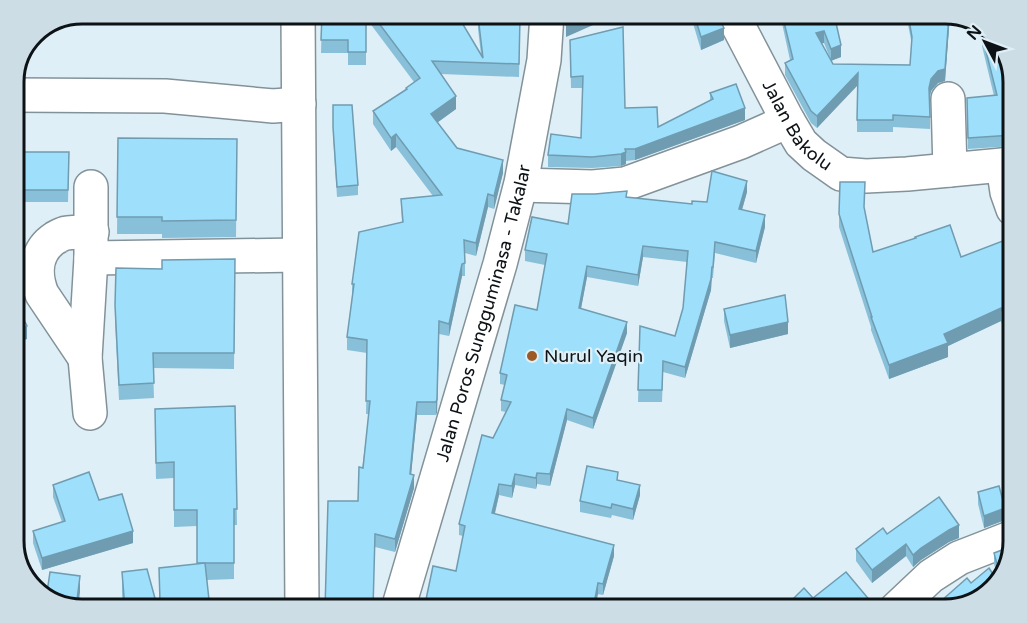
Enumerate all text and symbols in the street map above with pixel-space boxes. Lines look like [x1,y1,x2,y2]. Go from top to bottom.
north arrow [955,12,1015,72]
text: N [963,21,986,44]
street label: Jalan Bakolu [758,76,836,175]
street label: Jalan Poros Sungguminasa - Takalar [431,163,535,464]
place label: Nurul Yaqin [544,345,643,367]
marker: Nurul Yaqin [525,349,539,363]

